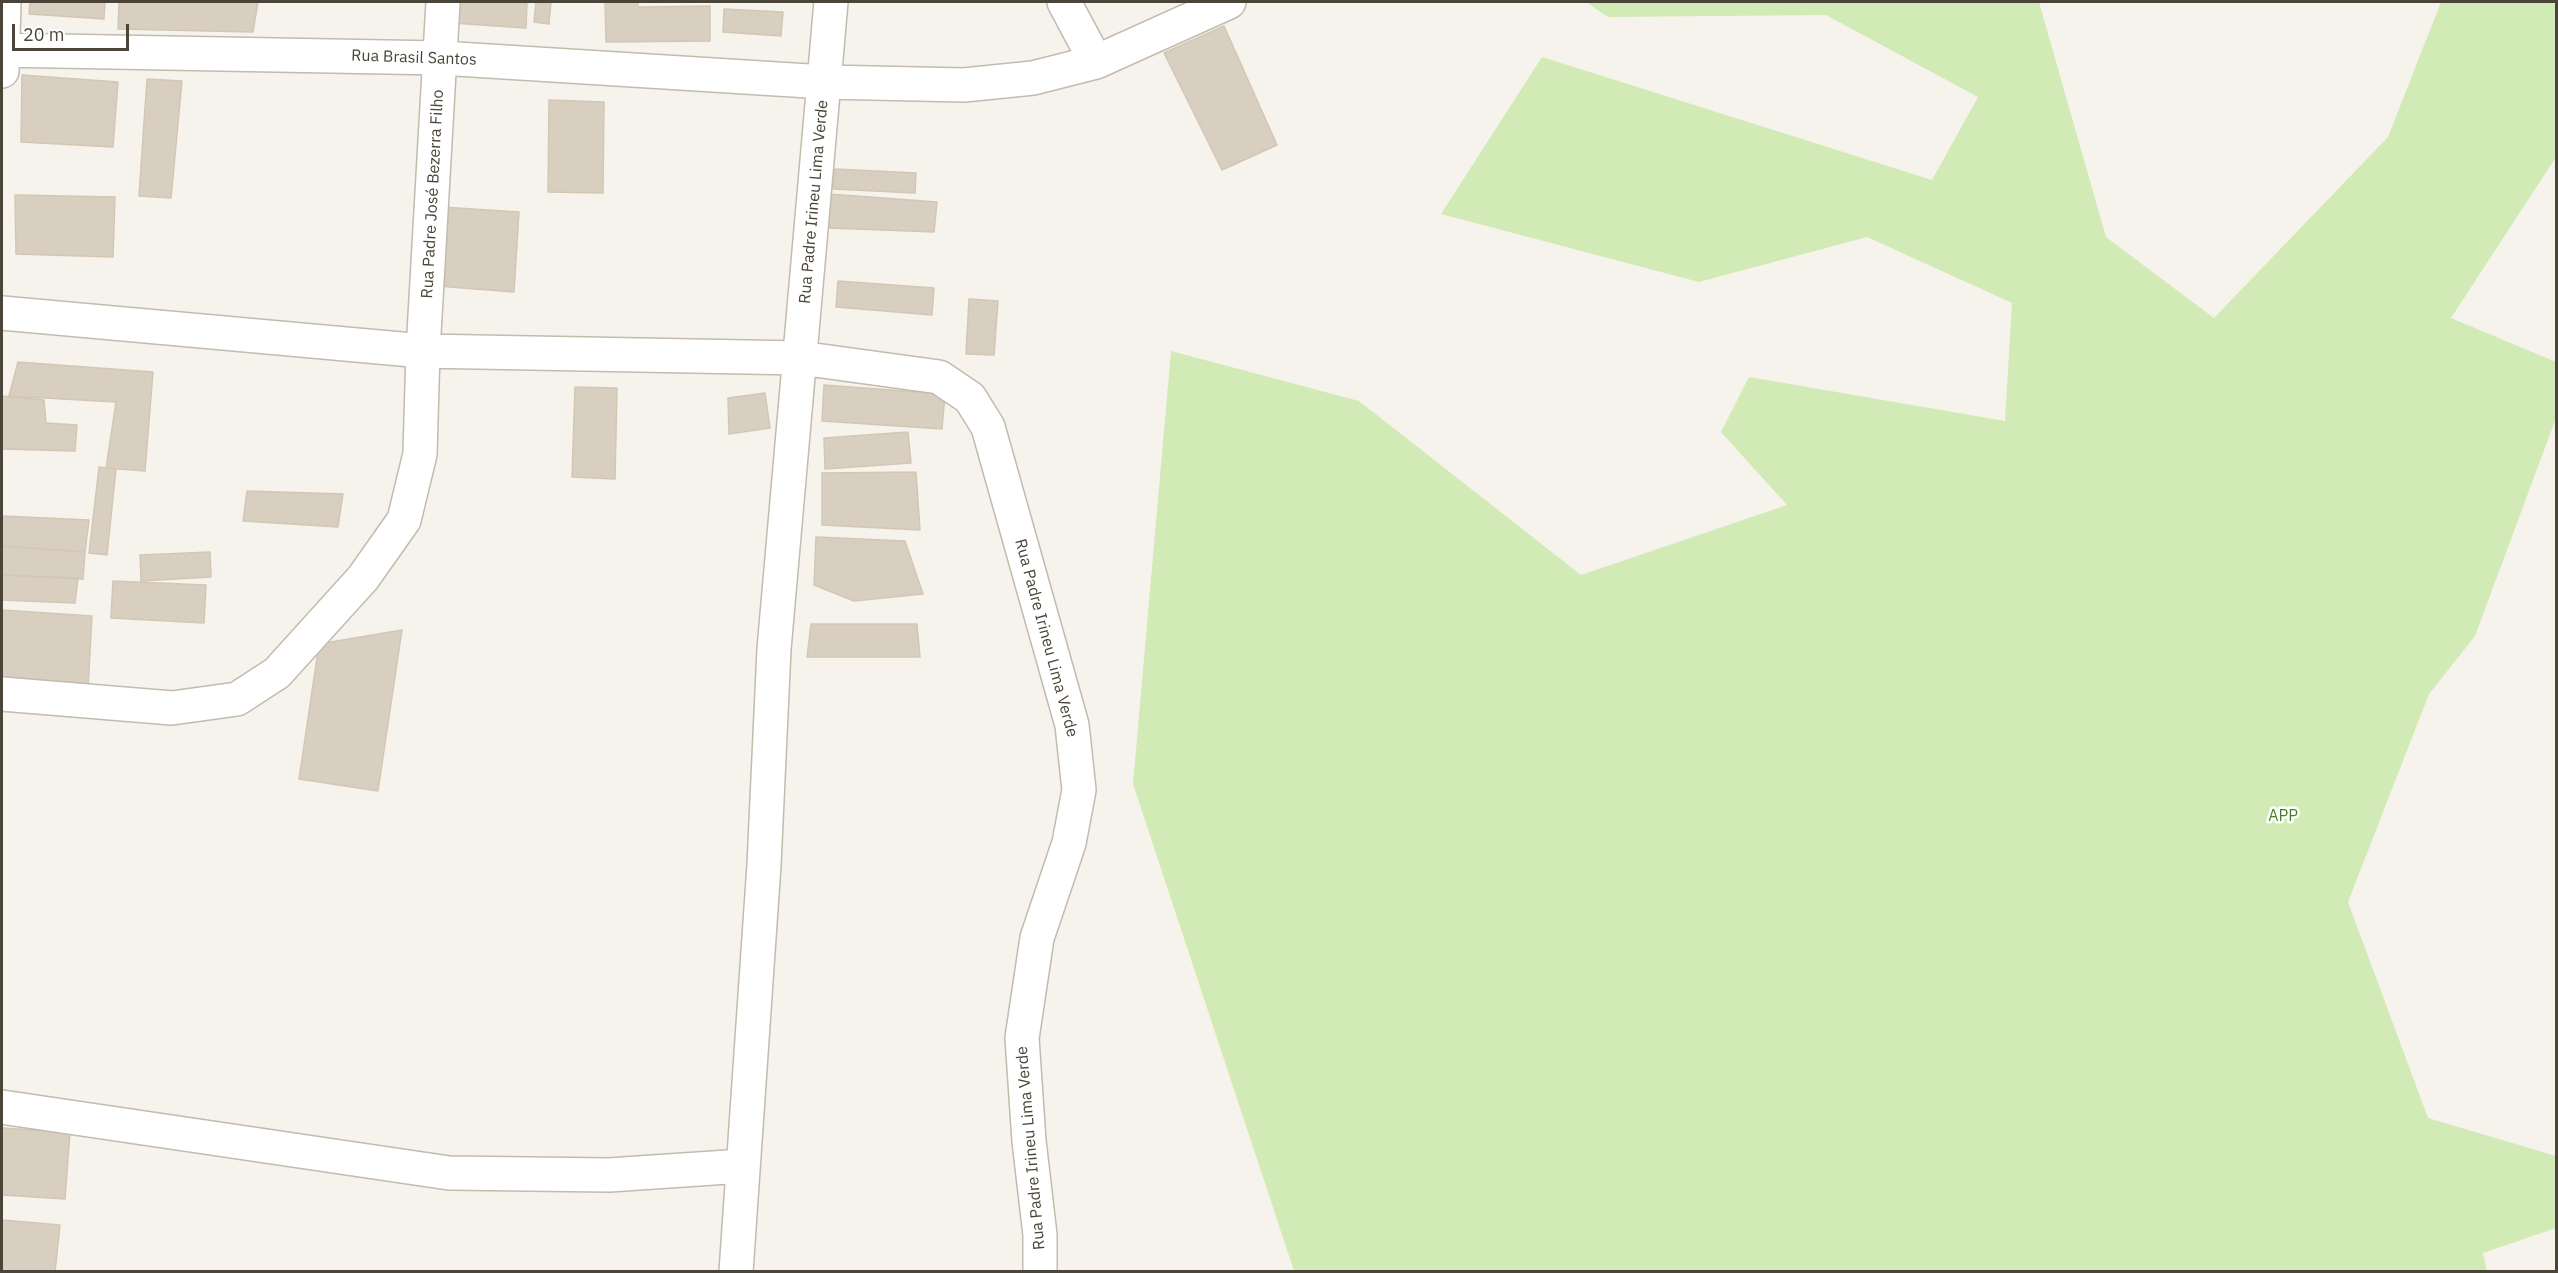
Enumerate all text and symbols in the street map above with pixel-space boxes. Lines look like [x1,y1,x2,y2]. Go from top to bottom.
scale bar [15,12,132,50]
text: 20 m [23,23,65,46]
street label: Rua Brasil Santos [351,46,477,70]
street label: Rua Padre José Bezerra Filho [418,89,448,299]
street label: Rua Padre Irineu Lima Verde [796,99,832,305]
street label: Rua Padre Irineu Lima Verde [1010,537,1082,739]
park label: APP [2268,806,2298,826]
street label: Rua Padre Irineu Lima Verde [1013,1045,1049,1251]

